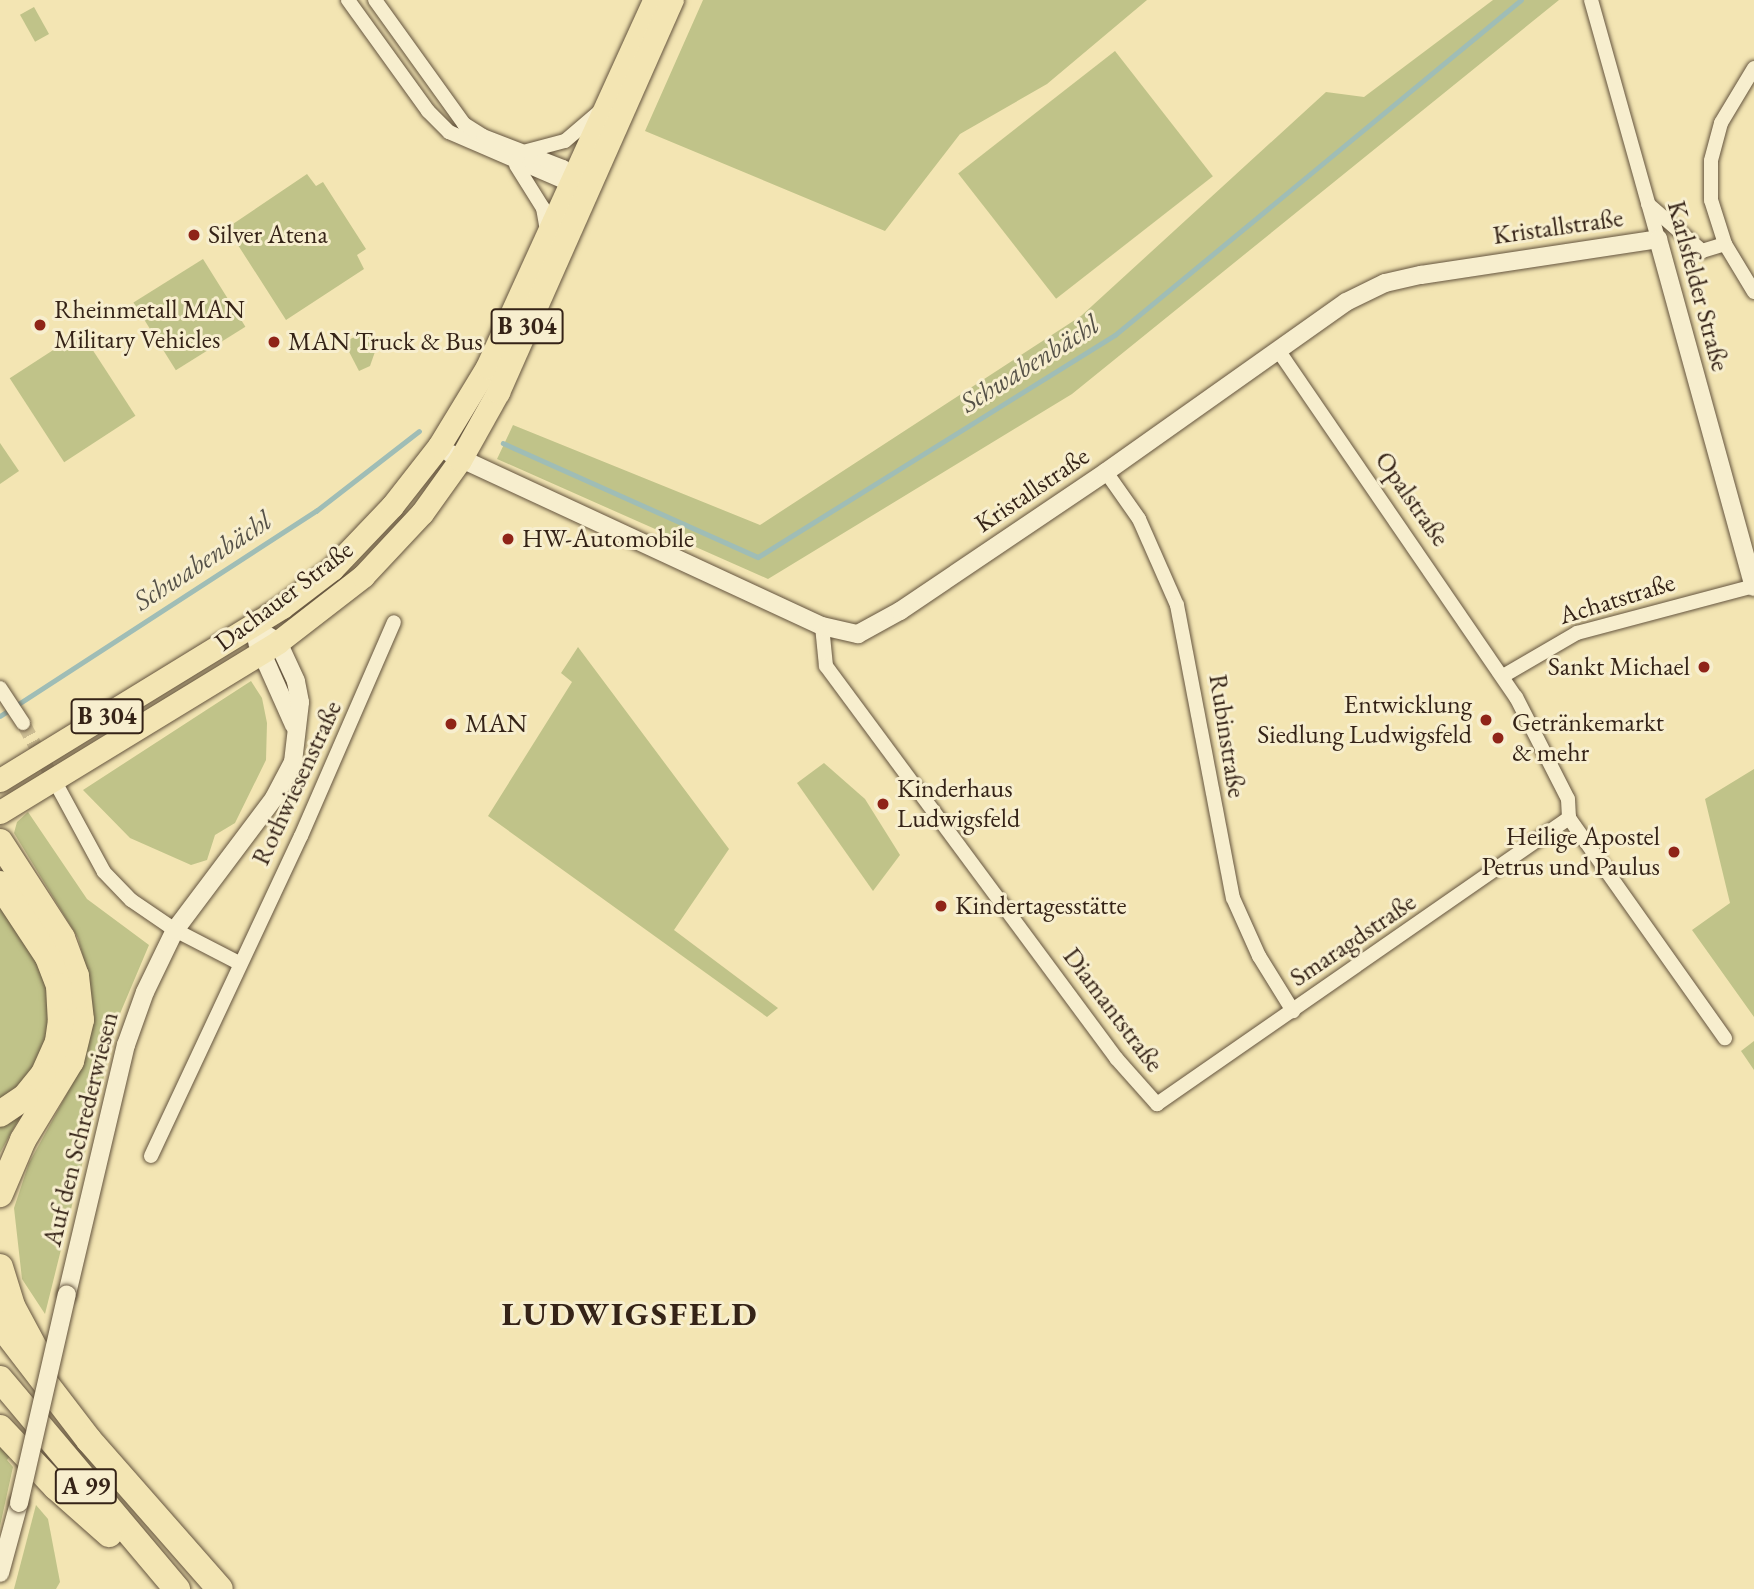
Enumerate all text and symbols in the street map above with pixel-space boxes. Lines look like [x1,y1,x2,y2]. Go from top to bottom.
street label: Karlsfelder Straße [1660,197,1736,375]
street label: Kristallstraße [1491,202,1625,252]
place label: Silver Atena [208,219,328,251]
marker: Silver Atena [186,227,202,243]
place label: Rheinmetall MAN Military Vehicles [54,294,245,356]
road number: B 304 [490,306,564,346]
water label: Schwabenbächl [953,307,1105,419]
marker: Rheinmetall MAN Military Vehicles [32,317,48,333]
place label: MAN Truck & Bus [288,326,483,358]
marker: MAN Truck & Bus [266,334,282,350]
street label: Kristallstraße [969,440,1095,540]
street label: Opalstraße [1368,446,1456,552]
water label: Schwabenbächl [127,503,277,617]
place label: HW-Automobile [522,523,694,555]
marker: HW-Automobile [500,531,516,547]
street label: Dachauer Straße [209,534,359,658]
street label: Achatstraße [1555,567,1679,631]
place label: Sankt Michael [1548,651,1690,683]
marker: Sankt Michael [1696,659,1712,675]
street label: Rubinstraße [1202,672,1252,800]
place label: Entwicklung Siedlung Ludwigsfeld [1257,689,1472,750]
road number: B 304 [70,696,144,736]
street label: Rothwiesenstraße [245,696,349,870]
place label: Getränkemarkt & mehr [1512,707,1664,768]
place label: MAN [465,708,527,740]
marker: Entwicklung Siedlung Ludwigsfeld [1478,712,1494,728]
marker: MAN [443,716,459,732]
marker: Getränkemarkt & mehr [1490,730,1506,746]
place label: Kinderhaus Ludwigsfeld [897,773,1020,834]
marker: Kinderhaus Ludwigsfeld [875,796,891,812]
place label: Heilige Apostel Petrus und Paulus [1481,821,1660,882]
marker: Heilige Apostel Petrus und Paulus [1666,844,1682,860]
street label: Smaragdstraße [1284,887,1422,993]
place label: Kindertagesstätte [955,890,1127,922]
marker: Kindertagesstätte [933,898,949,914]
street label: Diamantstraße [1056,942,1170,1078]
street label: Auf den Schrederwiesen [37,1009,125,1249]
district label: LUDWIGSFELD [503,1294,757,1334]
road number: A 99 [55,1466,118,1506]

